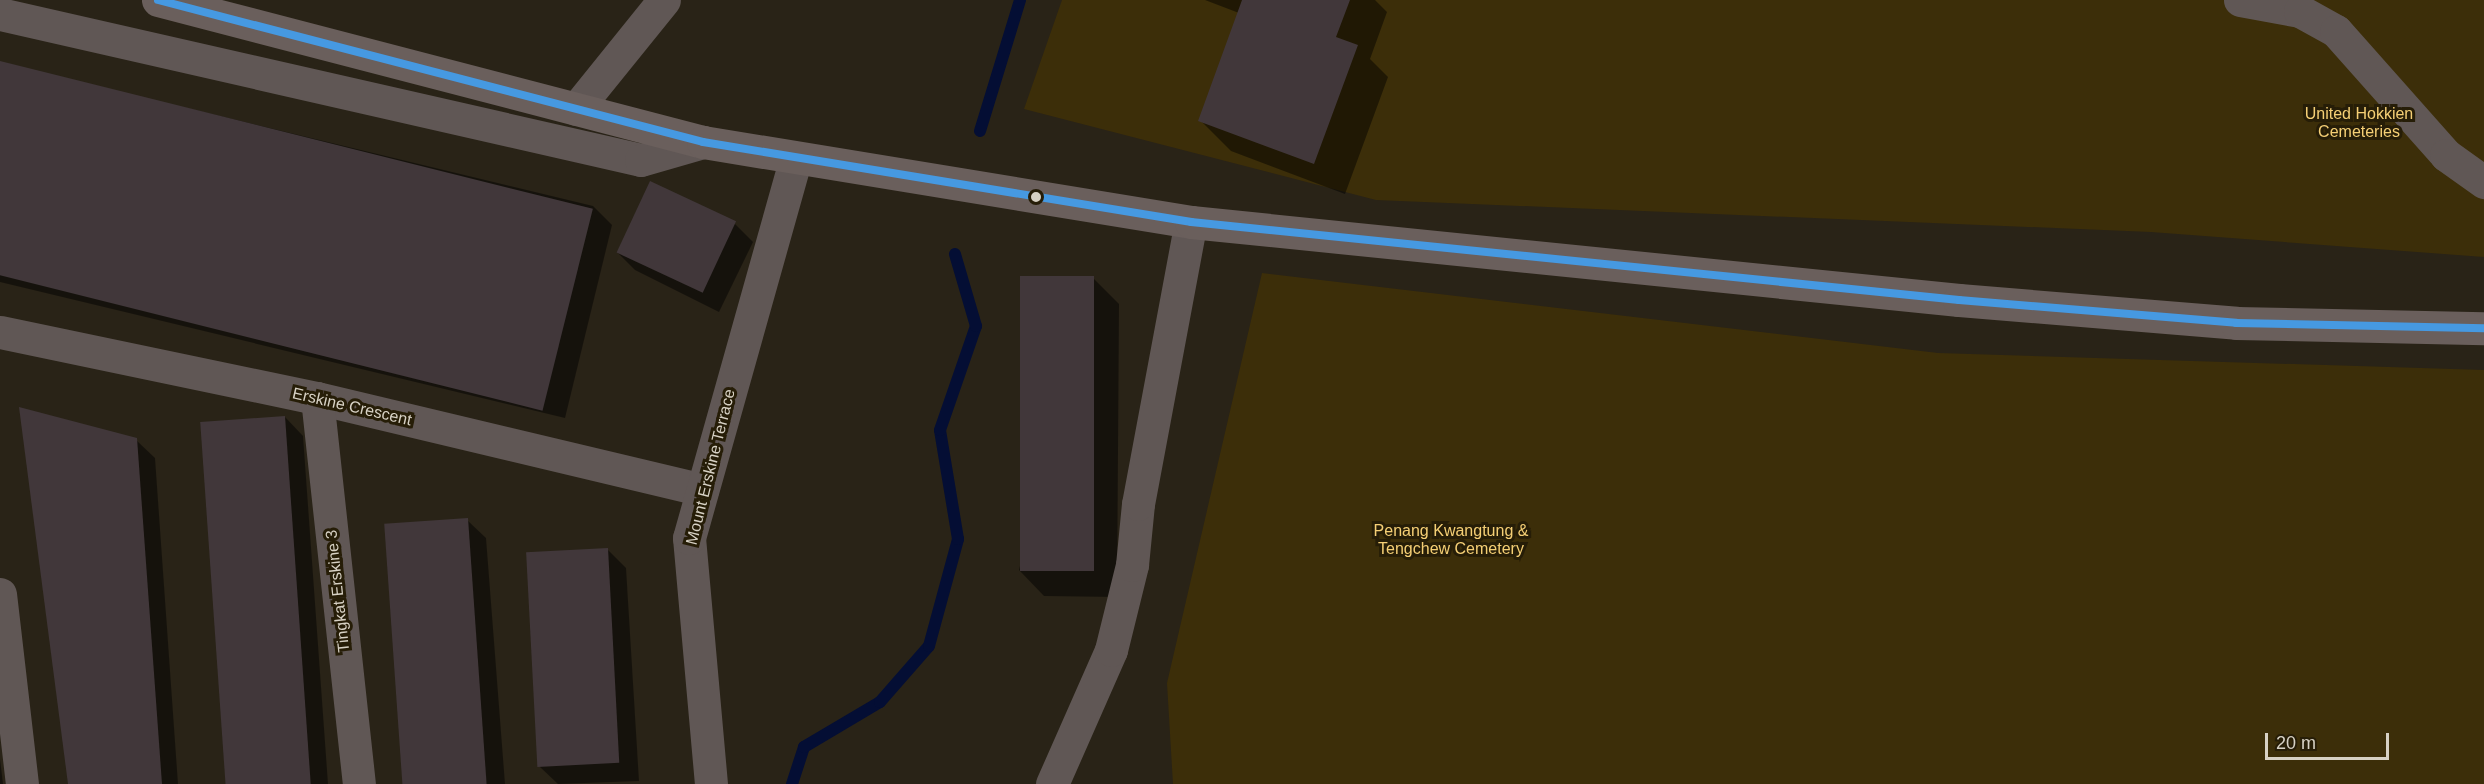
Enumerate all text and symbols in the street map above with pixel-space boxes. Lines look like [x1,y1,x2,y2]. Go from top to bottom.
park label: United Hokkien Cemeteries [2305,104,2413,142]
unlabelled marker [1030,191,1042,203]
street label: Erskine Crescent [290,384,414,430]
street label: Mount Erskine Terrace [682,387,740,547]
park label: Penang Kwangtung & Tengchew Cemetery [1374,521,1528,559]
street label: Tingkat Erskine 3 [322,529,354,653]
scale bar [2268,721,2392,759]
text: 20 m [2276,733,2316,753]

